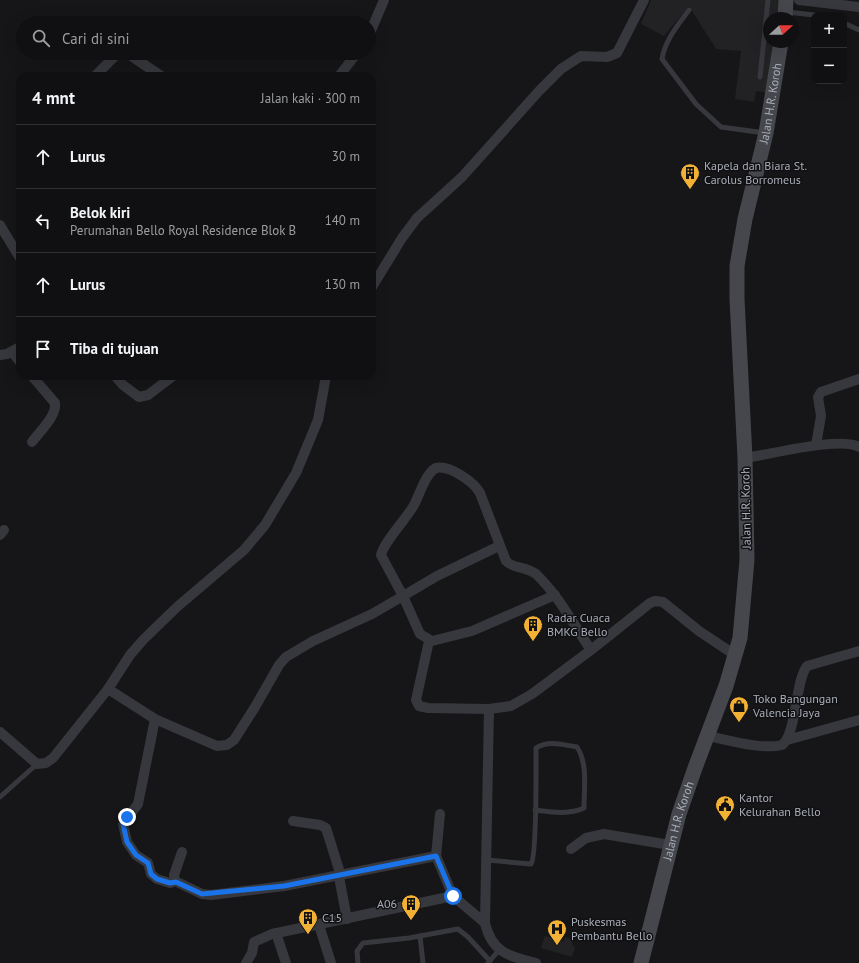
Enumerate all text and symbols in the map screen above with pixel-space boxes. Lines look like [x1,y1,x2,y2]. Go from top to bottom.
north arrow [763,12,799,48]
map controls [811,12,847,84]
button: + [811,12,847,48]
search box [16,16,376,60]
icon: search [30,27,52,49]
text: Cari di sini [62,29,130,48]
button: − [811,48,847,84]
street label: Jalan H.R. Koroh [755,62,784,146]
text: 4 mnt [32,87,75,109]
text: Jalan kaki · 300 m [261,90,360,107]
icon: ahead [32,146,54,168]
text: Lurus [70,147,105,166]
text: 30 m [332,148,360,165]
place label: Kapela dan Biara St. Carolus Borromeus [704,158,807,187]
building icon: Kapela dan Biara St. Carolus Borromeus [679,162,701,190]
text: Belok kiri [70,203,130,222]
icon: left [32,210,54,232]
text: 140 m [325,212,360,229]
text: Perumahan Bello Royal Residence Blok B [70,222,296,239]
icon: ahead [32,274,54,296]
text: Lurus [70,275,105,294]
text: 130 m [325,276,360,293]
icon: arrive [32,338,54,360]
text: Tiba di tujuan [70,339,159,358]
street label: Jalan H.R. Koroh [737,467,754,550]
place label: Radar Cuaca BMKG Bello [547,610,610,639]
building icon: Radar Cuaca BMKG Bello [522,614,544,642]
place label: Toko Bangungan Valencia Jaya [752,691,838,720]
shop icon: Toko Bangungan Valencia Jaya [728,695,750,723]
street label: Jalan H.R. Koroh [659,779,697,863]
place label: Kantor Kelurahan Bello [739,790,821,819]
public building icon: Kantor Kelurahan Bello [714,794,736,822]
route end [118,808,136,826]
route start [444,887,462,905]
building icon: A06 [400,893,422,921]
place label: A06 [377,896,397,911]
building icon: C15 [297,907,319,935]
place label: C15 [322,910,342,925]
place label: Puskesmas Pembantu Bello [571,914,652,943]
hospital icon: Puskesmas Pembantu Bello [546,918,568,946]

